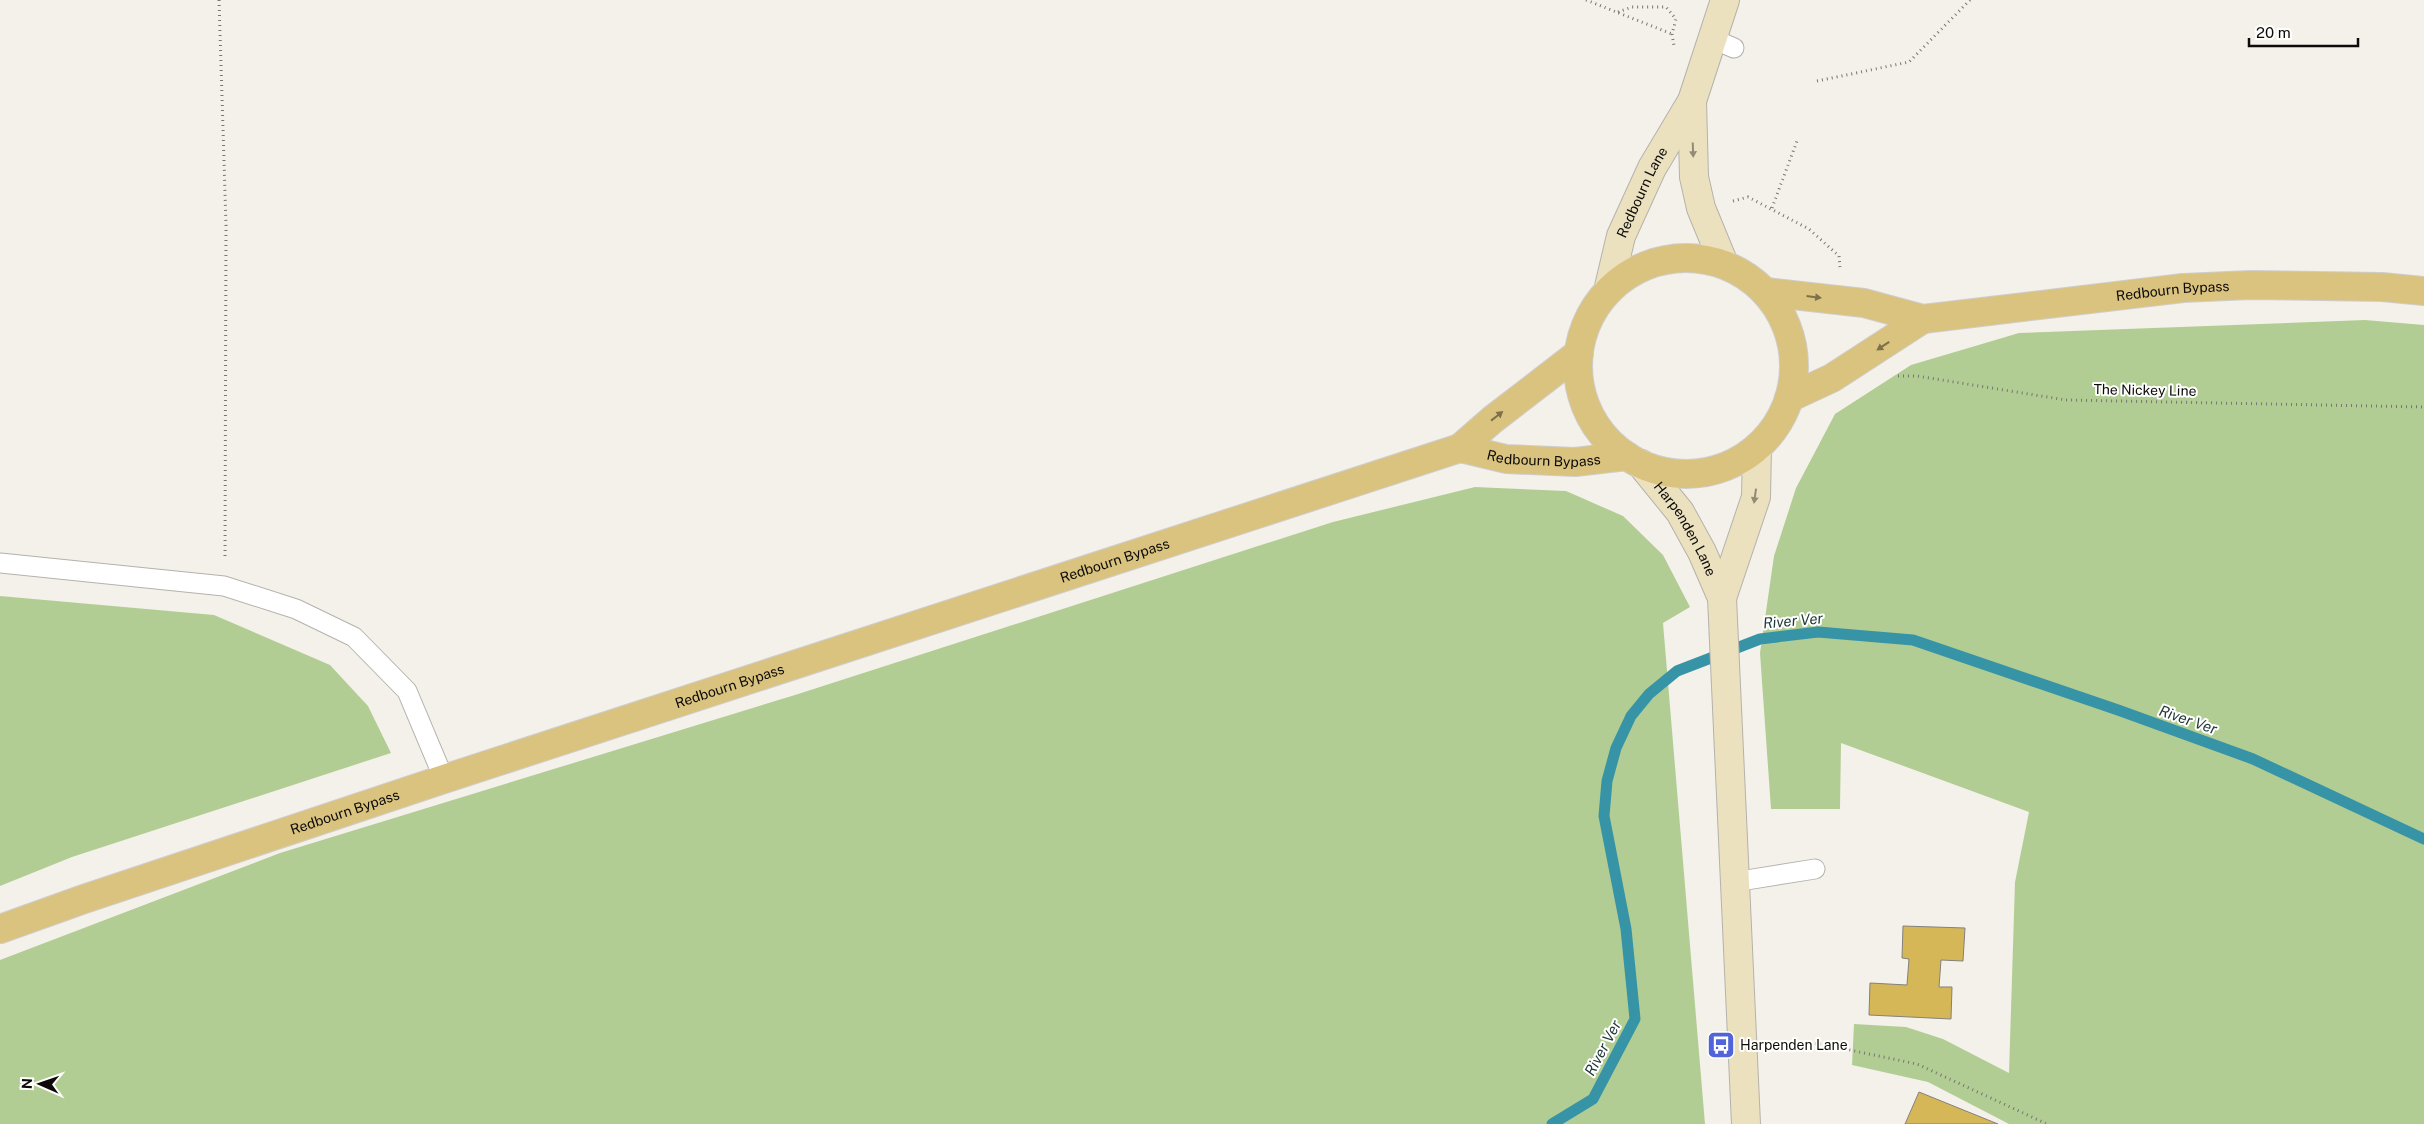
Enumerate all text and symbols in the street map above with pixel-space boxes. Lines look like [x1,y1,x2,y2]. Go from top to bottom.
scale bar [2249,15,2358,47]
text: 20 m [2256,24,2291,41]
one-way arrow [1689,142,1697,158]
street label: Redbourn Lane [1613,144,1671,240]
street label: Redbourn Bypass [2115,278,2230,304]
one-way arrow [1807,293,1823,301]
one-way arrow [1876,342,1889,351]
street label: The Nickey Line [2093,381,2197,399]
one-way arrow [1490,411,1503,422]
street label: Redbourn Bypass [1485,447,1601,470]
street label: Harpenden Lane [1651,478,1719,578]
one-way arrow [1751,489,1759,505]
street label: Redbourn Bypass [1058,535,1171,586]
water label: River Ver [1762,609,1824,632]
street label: Redbourn Bypass [673,661,786,711]
water label: River Ver [2157,702,2220,737]
street label: Redbourn Bypass [288,786,401,838]
water label: River Ver [1581,1017,1624,1078]
bus stop icon: Harpenden Lane [1706,1030,1736,1060]
place label: Harpenden Lane [1740,1037,1848,1053]
north arrow [15,1059,65,1109]
text: N [19,1078,35,1089]

